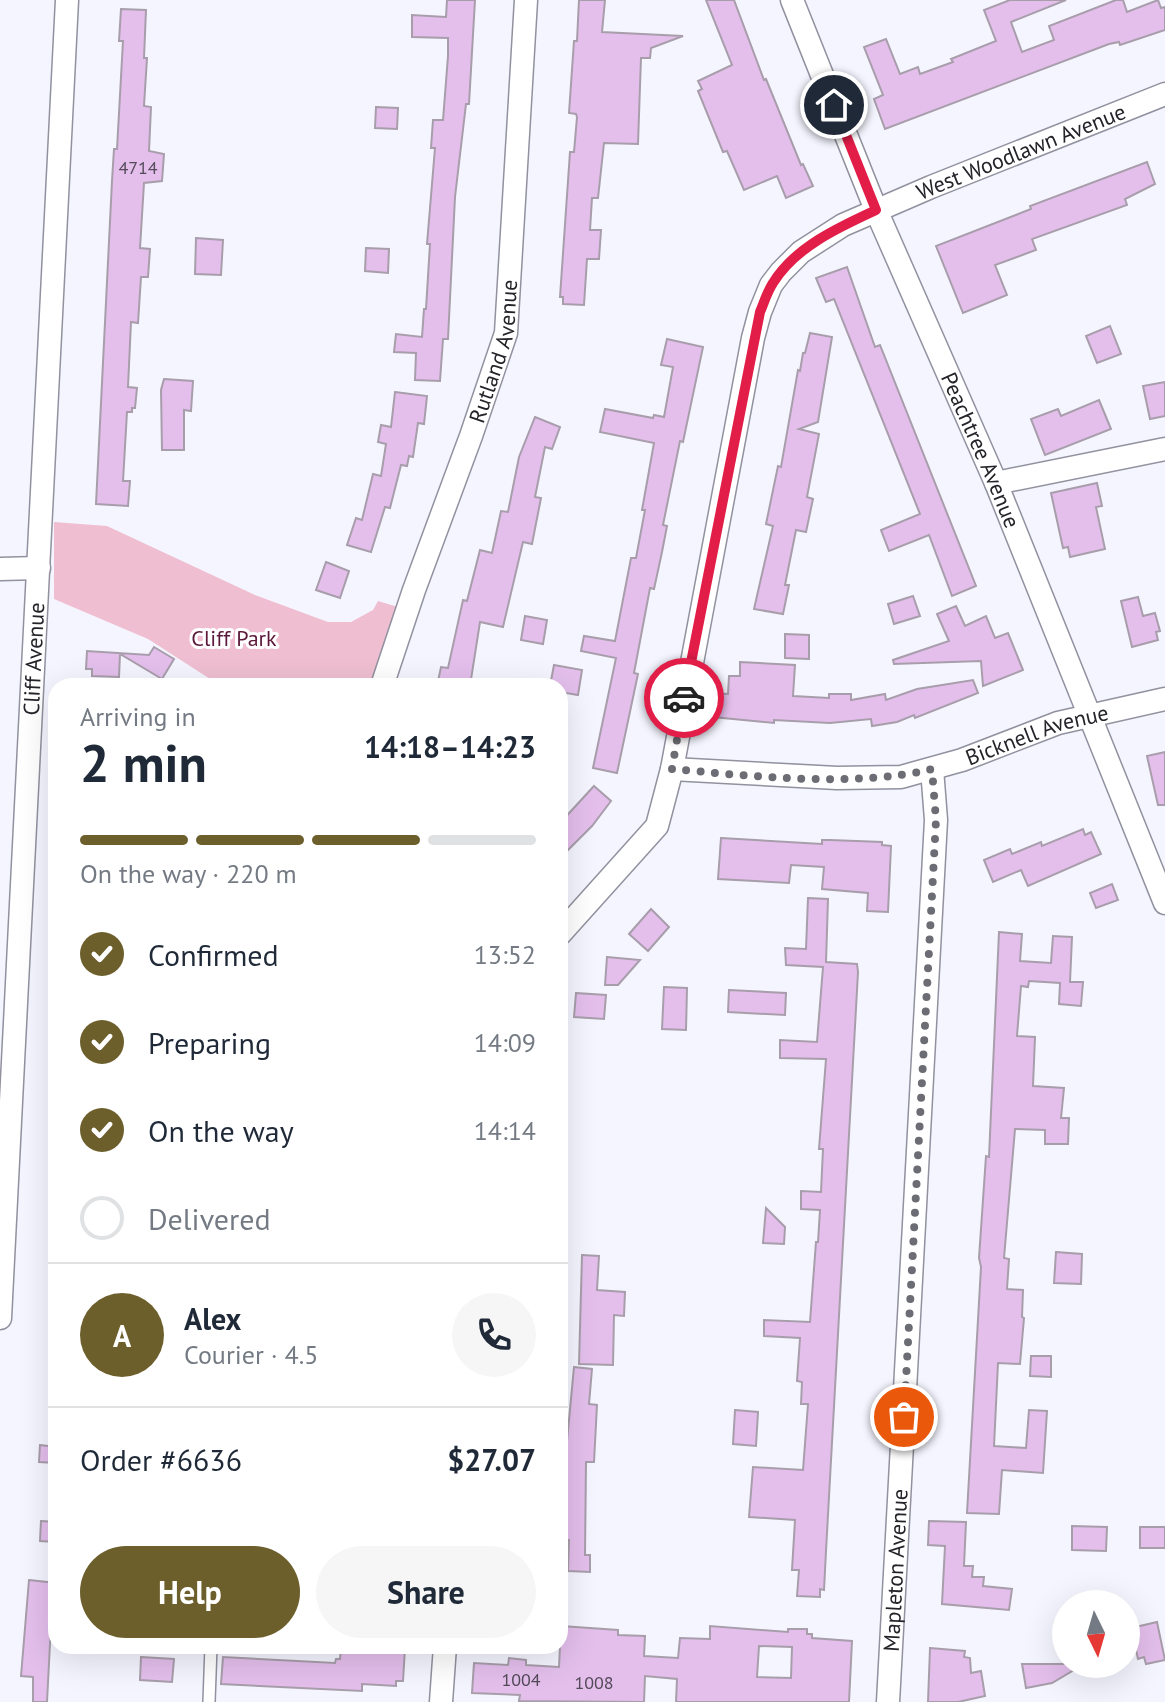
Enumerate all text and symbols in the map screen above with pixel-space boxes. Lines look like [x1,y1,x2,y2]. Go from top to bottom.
pin [800,71,868,139]
icon: home [812,83,856,127]
street label: West Woodlawn Avenue [912,97,1130,206]
house number: 4714 [118,156,158,179]
street label: Rutland Avenue [463,279,523,426]
street label: Peachtree Avenue [935,368,1027,532]
street label: Cliff Avenue [17,602,50,716]
park label: Cliff Park [191,624,277,652]
courier [644,658,724,738]
icon: car [662,676,706,720]
street label: Bicknell Avenue [961,698,1111,771]
text: Arriving in [80,700,196,733]
text: 14:18–14:23 [364,727,536,766]
text: 2 min [80,729,207,796]
text: On the way · 220 m [80,857,297,890]
icon: check [80,932,124,976]
text: Confirmed [148,935,279,974]
text: 13:52 [474,938,536,971]
icon: check [80,1020,124,1064]
text: Preparing [148,1023,271,1062]
text: 14:09 [474,1026,536,1059]
icon: check [80,1108,124,1152]
text: On the way [148,1111,294,1150]
text: 14:14 [474,1114,536,1147]
text: Delivered [148,1199,271,1238]
button: phone [452,1293,536,1377]
text: Alex [184,1299,241,1338]
text: A [113,1316,131,1355]
text: Courier · 4.5 [184,1338,318,1371]
pin [870,1383,938,1451]
icon: bag [882,1395,926,1439]
text: Order #6636 [80,1440,242,1479]
text: $27.07 [447,1440,536,1479]
street label: Mapleton Avenue [877,1488,914,1652]
button: Help [80,1546,300,1638]
button: Share [316,1546,536,1638]
north arrow [1052,1590,1140,1678]
map controls [1052,1590,1140,1678]
house number: 1004 [501,1668,541,1691]
house number: 1008 [574,1671,614,1694]

